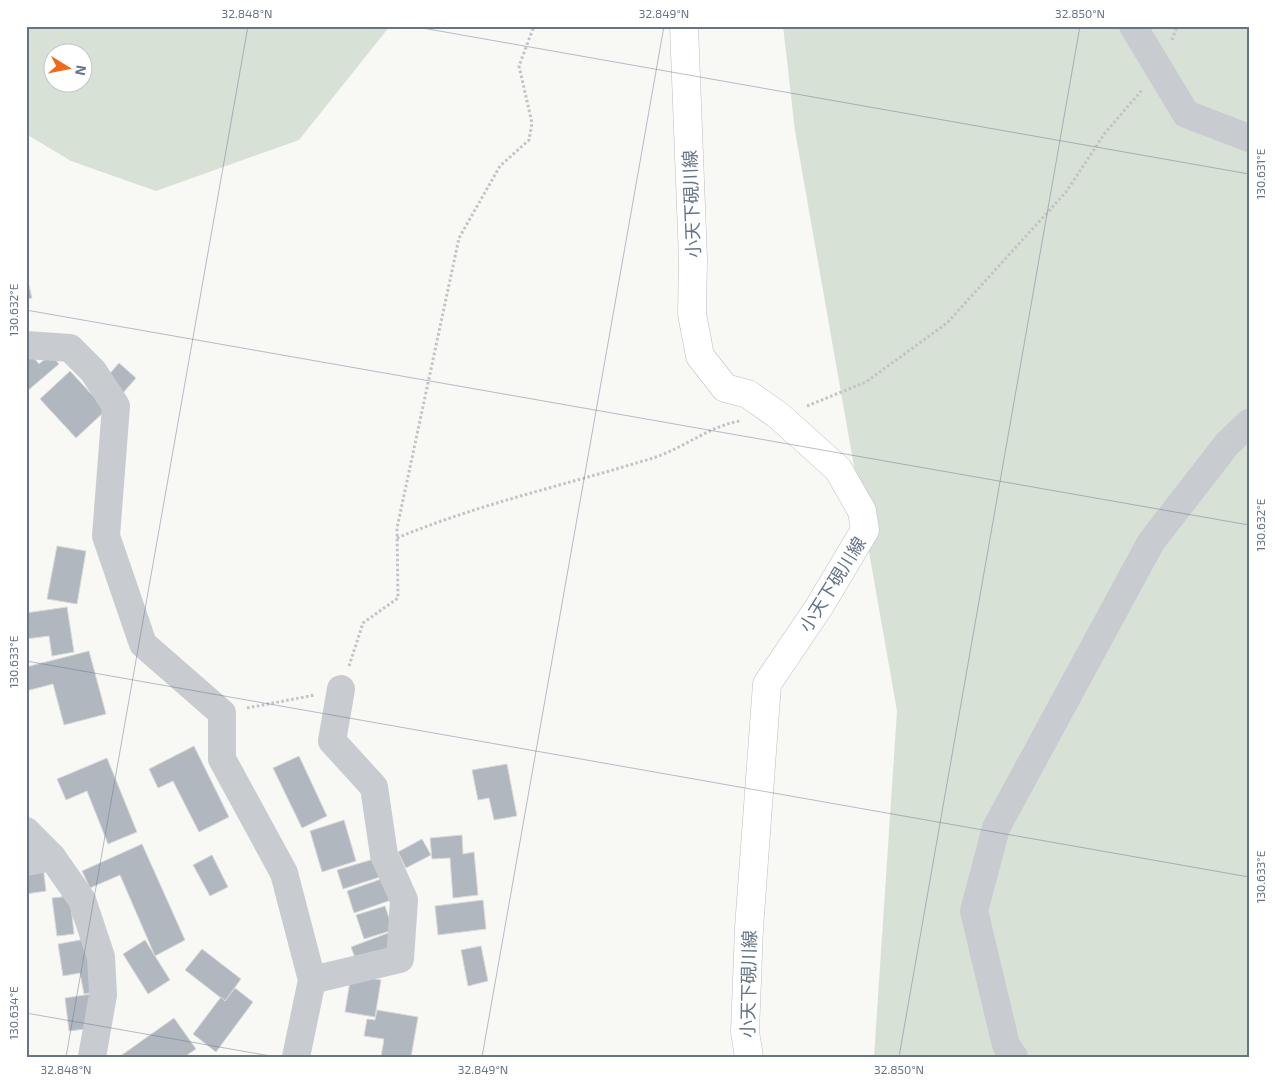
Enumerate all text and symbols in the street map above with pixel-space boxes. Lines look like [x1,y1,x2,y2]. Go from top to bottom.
text: 32.848°N [222,6,272,20]
text: 32.849°N [639,6,689,20]
text: 32.850°N [1055,6,1105,20]
north arrow [42,42,92,92]
text: N [72,64,91,77]
text: 130.631°E [1253,148,1267,199]
street label: 小天下硯川線 [678,150,704,258]
text: 130.632°E [6,283,20,336]
text: 130.632°E [1253,498,1267,551]
street label: 小天下硯川線 [794,532,870,636]
text: 130.633°E [6,635,20,688]
text: 130.633°E [1253,850,1267,903]
street label: 小天下硯川線 [736,930,760,1038]
text: 130.634°E [6,986,20,1040]
text: 32.848°N [41,1062,91,1076]
text: 32.849°N [458,1062,508,1076]
text: 32.850°N [874,1062,924,1076]

